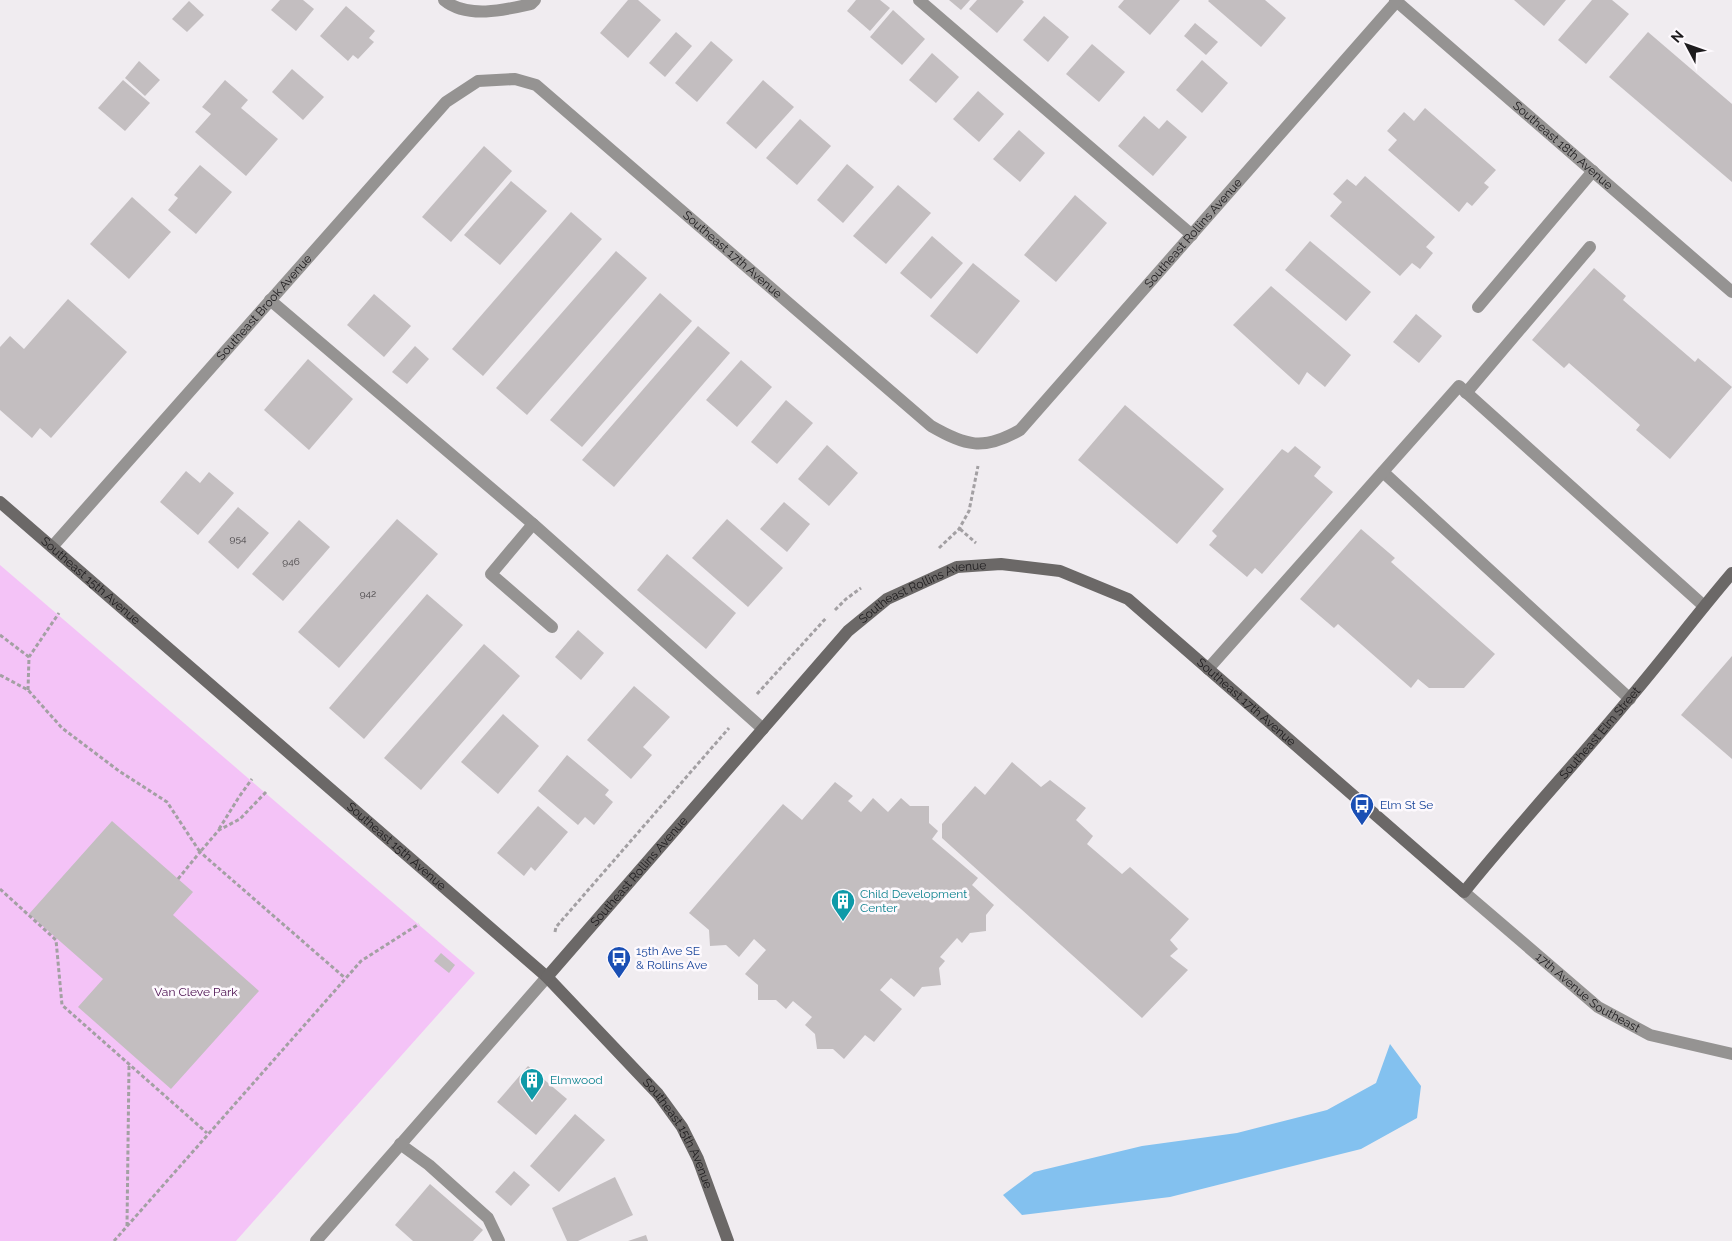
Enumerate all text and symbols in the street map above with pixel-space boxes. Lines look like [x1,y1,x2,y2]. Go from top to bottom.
north arrow [1662,20,1712,70]
text: N [1668,27,1687,46]
street label: Southeast 18th Avenue [1510,98,1615,192]
street label: Southeast Rollins Avenue [1141,175,1245,290]
street label: Southeast 17th Avenue [680,208,785,301]
street label: Southeast Brook Avenue [214,252,315,363]
house number: 954 [230,533,247,544]
street label: Southeast 15th Avenue [38,534,143,627]
house number: 946 [282,556,300,567]
street label: Southeast Rollins Avenue [856,558,987,626]
house number: 942 [360,588,376,599]
street label: Southeast 17th Avenue [1194,655,1299,749]
street label: Southeast Elm Street [1556,684,1643,782]
bus stop icon: Elm St Se [1349,792,1375,826]
place label: Elm St Se [1380,798,1433,812]
street label: Southeast 15th Avenue [344,799,449,893]
street label: Southeast Rollins Avenue [587,814,690,929]
place label: Child Development Center [860,887,967,915]
building icon: Child Development Center [830,888,856,922]
place label: 15th Ave SE & Rollins Ave [636,944,707,972]
bus stop icon: 15th Ave SE & Rollins Ave [606,945,632,979]
street label: 17th Avenue Southeast [1533,950,1642,1035]
park label: Van Cleve Park [154,985,238,999]
building icon: Elmwood [519,1067,545,1101]
place label: Elmwood [550,1073,603,1087]
street label: Southeast 15th Avenue [640,1075,715,1191]

